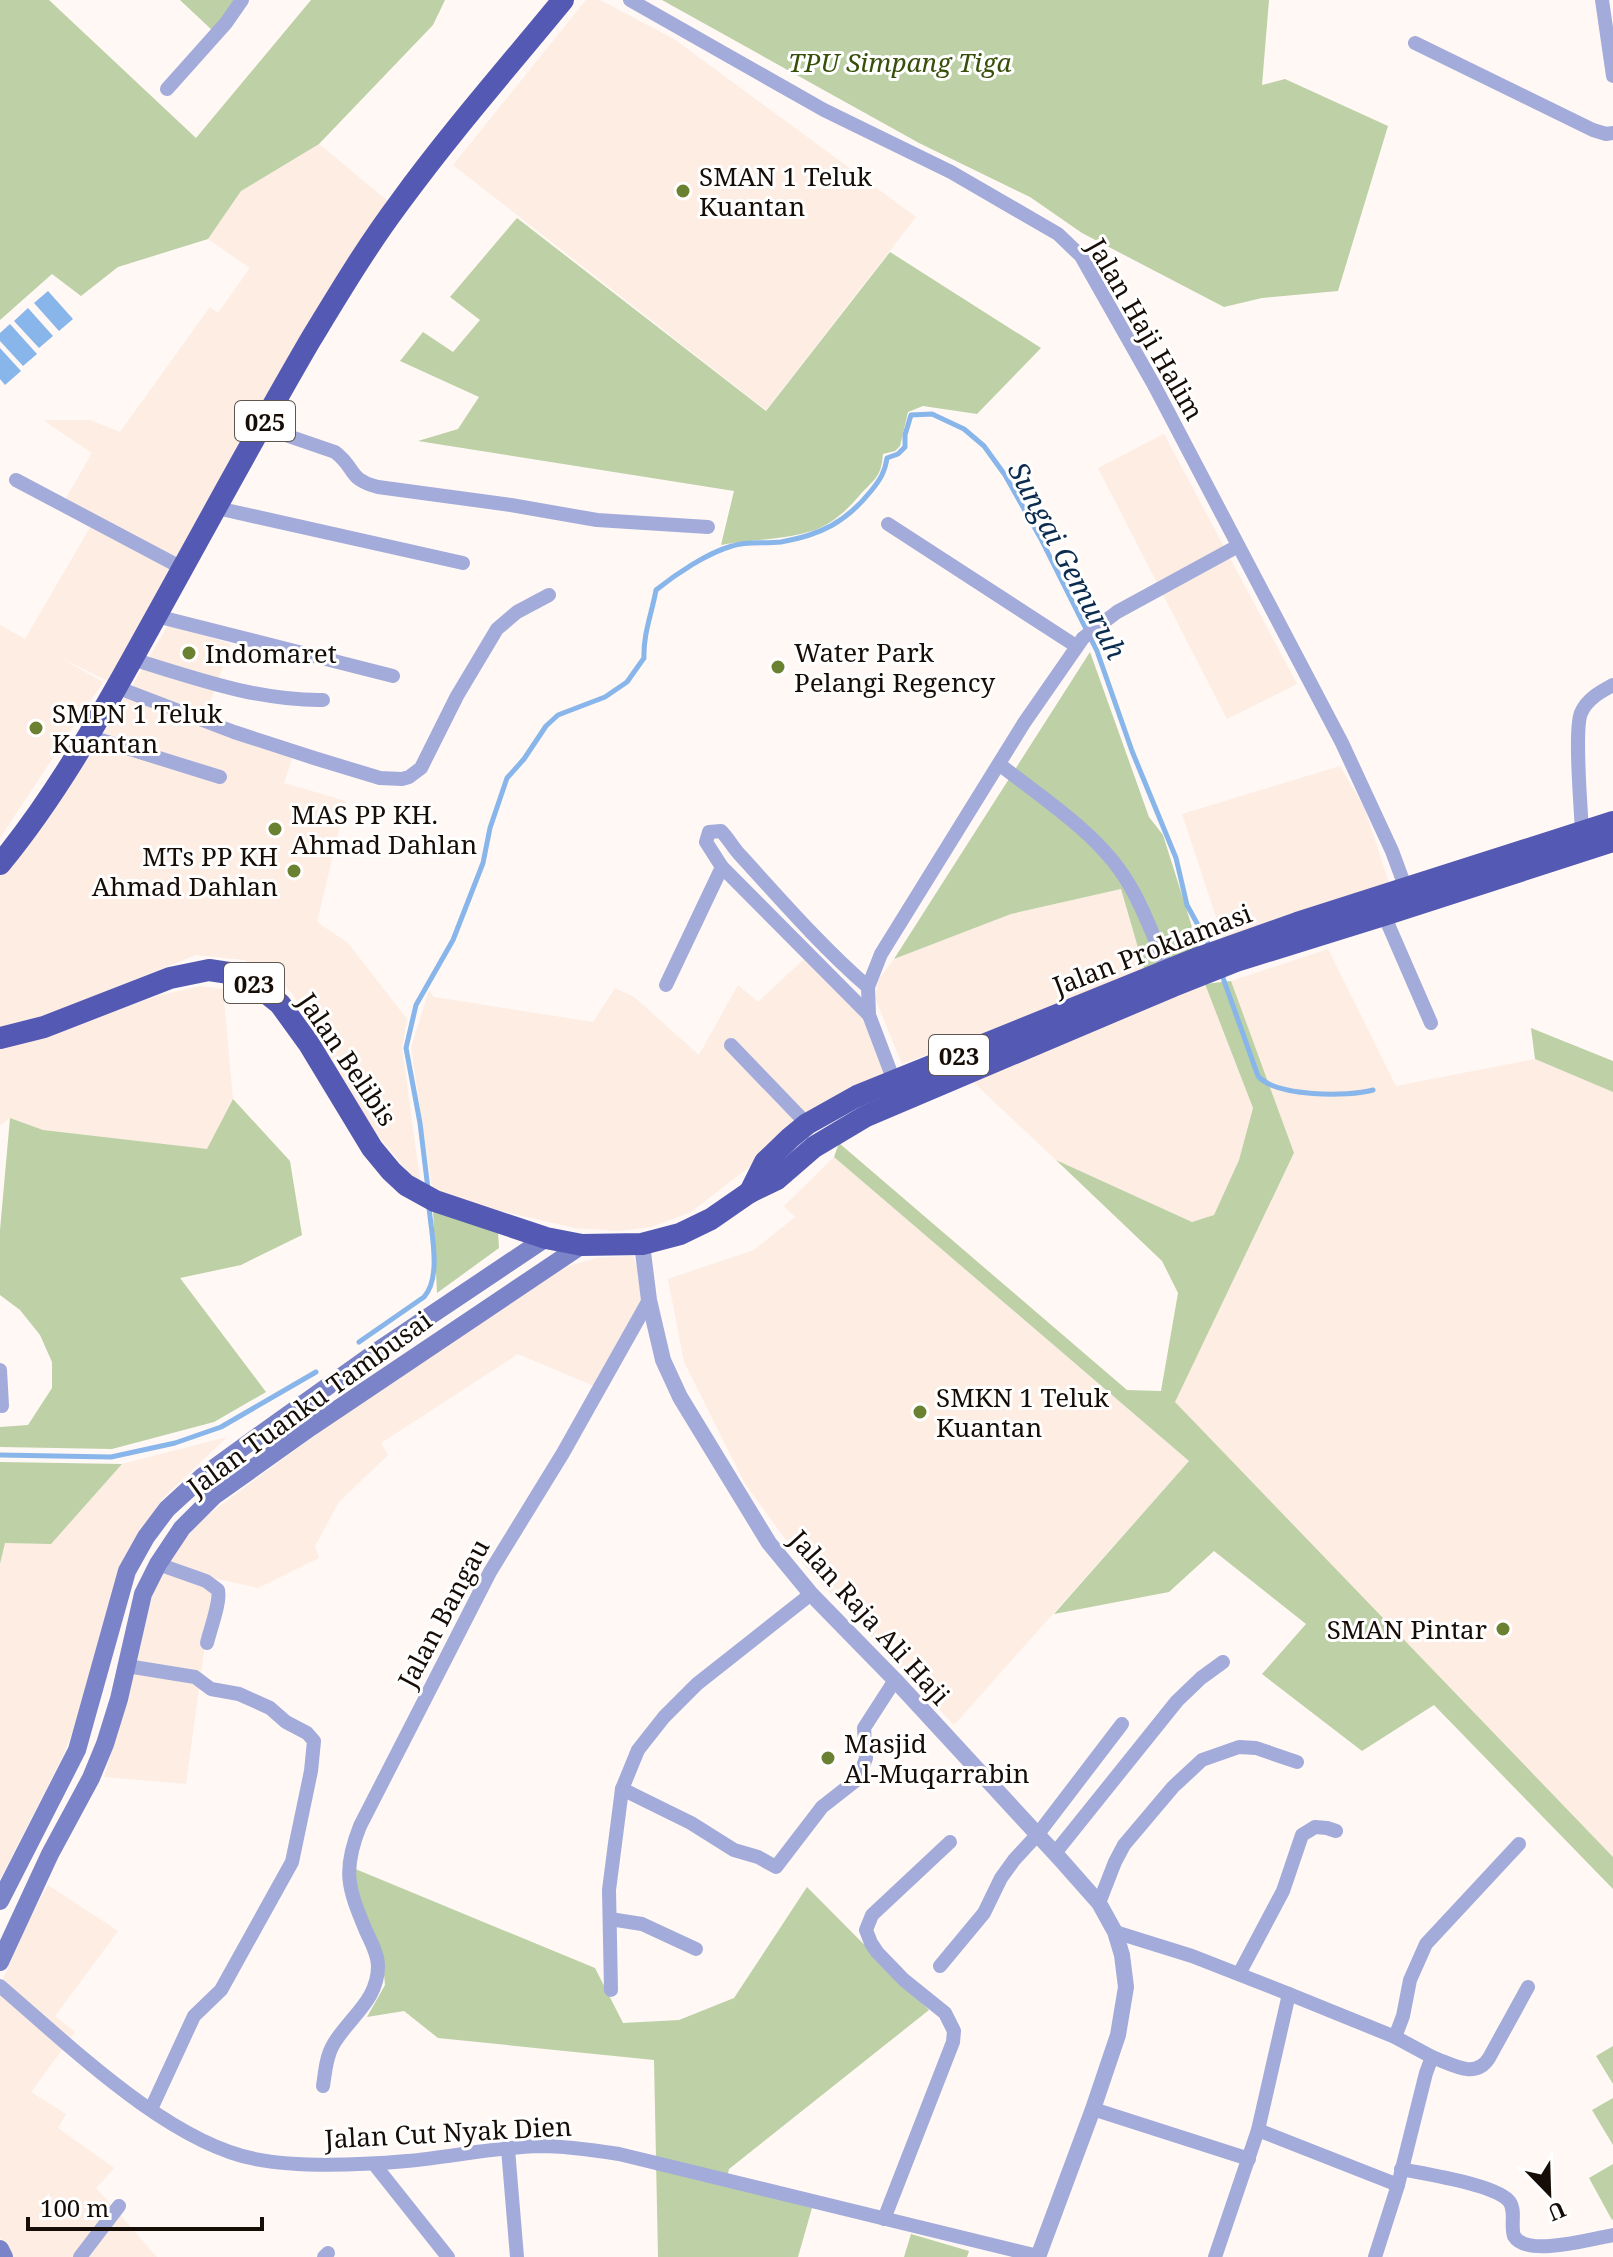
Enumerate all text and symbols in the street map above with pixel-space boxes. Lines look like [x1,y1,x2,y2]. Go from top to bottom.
park label: TPU Simpang Tiga [788,44,1012,80]
place label: SMAN 1 Teluk Kuantan [699,158,873,224]
marker: SMAN 1 Teluk Kuantan [674,182,692,200]
street label: Jalan Haji Halim [1079,231,1213,427]
road number: 025 [235,401,295,441]
water label: Sungai Gemuruh [1000,455,1136,666]
place label: Water Park Pelangi Regency [794,634,996,700]
place label: Indomaret [205,635,337,671]
marker: Indomaret [180,644,198,662]
marker: Water Park Pelangi Regency [769,658,787,676]
place label: SMPN 1 Teluk Kuantan [52,695,223,761]
marker: SMPN 1 Teluk Kuantan [27,719,45,737]
place label: MAS PP KH. Ahmad Dahlan [291,796,478,862]
marker: MAS PP KH. Ahmad Dahlan [266,820,284,838]
place label: MTs PP KH Ahmad Dahlan [92,838,278,904]
marker: MTs PP KH Ahmad Dahlan [285,862,303,880]
street label: Jalan Proklamasi [1046,895,1257,1004]
road number: 023 [224,963,284,1003]
street label: Jalan Belibis [290,984,406,1133]
road number: 023 [929,1035,989,1075]
street label: Jalan Tuanku Tambusai [179,1302,439,1505]
place label: SMKN 1 Teluk Kuantan [936,1379,1110,1445]
marker: SMKN 1 Teluk Kuantan [911,1403,929,1421]
street label: Jalan Raja Ali Haji [781,1521,958,1712]
street label: Jalan Bangau [388,1532,497,1695]
place label: SMAN Pintar [1327,1611,1487,1647]
marker: SMAN Pintar [1494,1620,1512,1638]
place label: Masjid Al-Muqarrabin [844,1725,1030,1791]
marker: Masjid Al-Muqarrabin [819,1749,837,1767]
street label: Jalan Cut Nyak Dien [322,2108,573,2157]
north arrow [1509,2153,1589,2233]
scale bar [28,2181,262,2231]
text: 100 m [40,2191,109,2224]
text: U [1543,2195,1571,2230]

